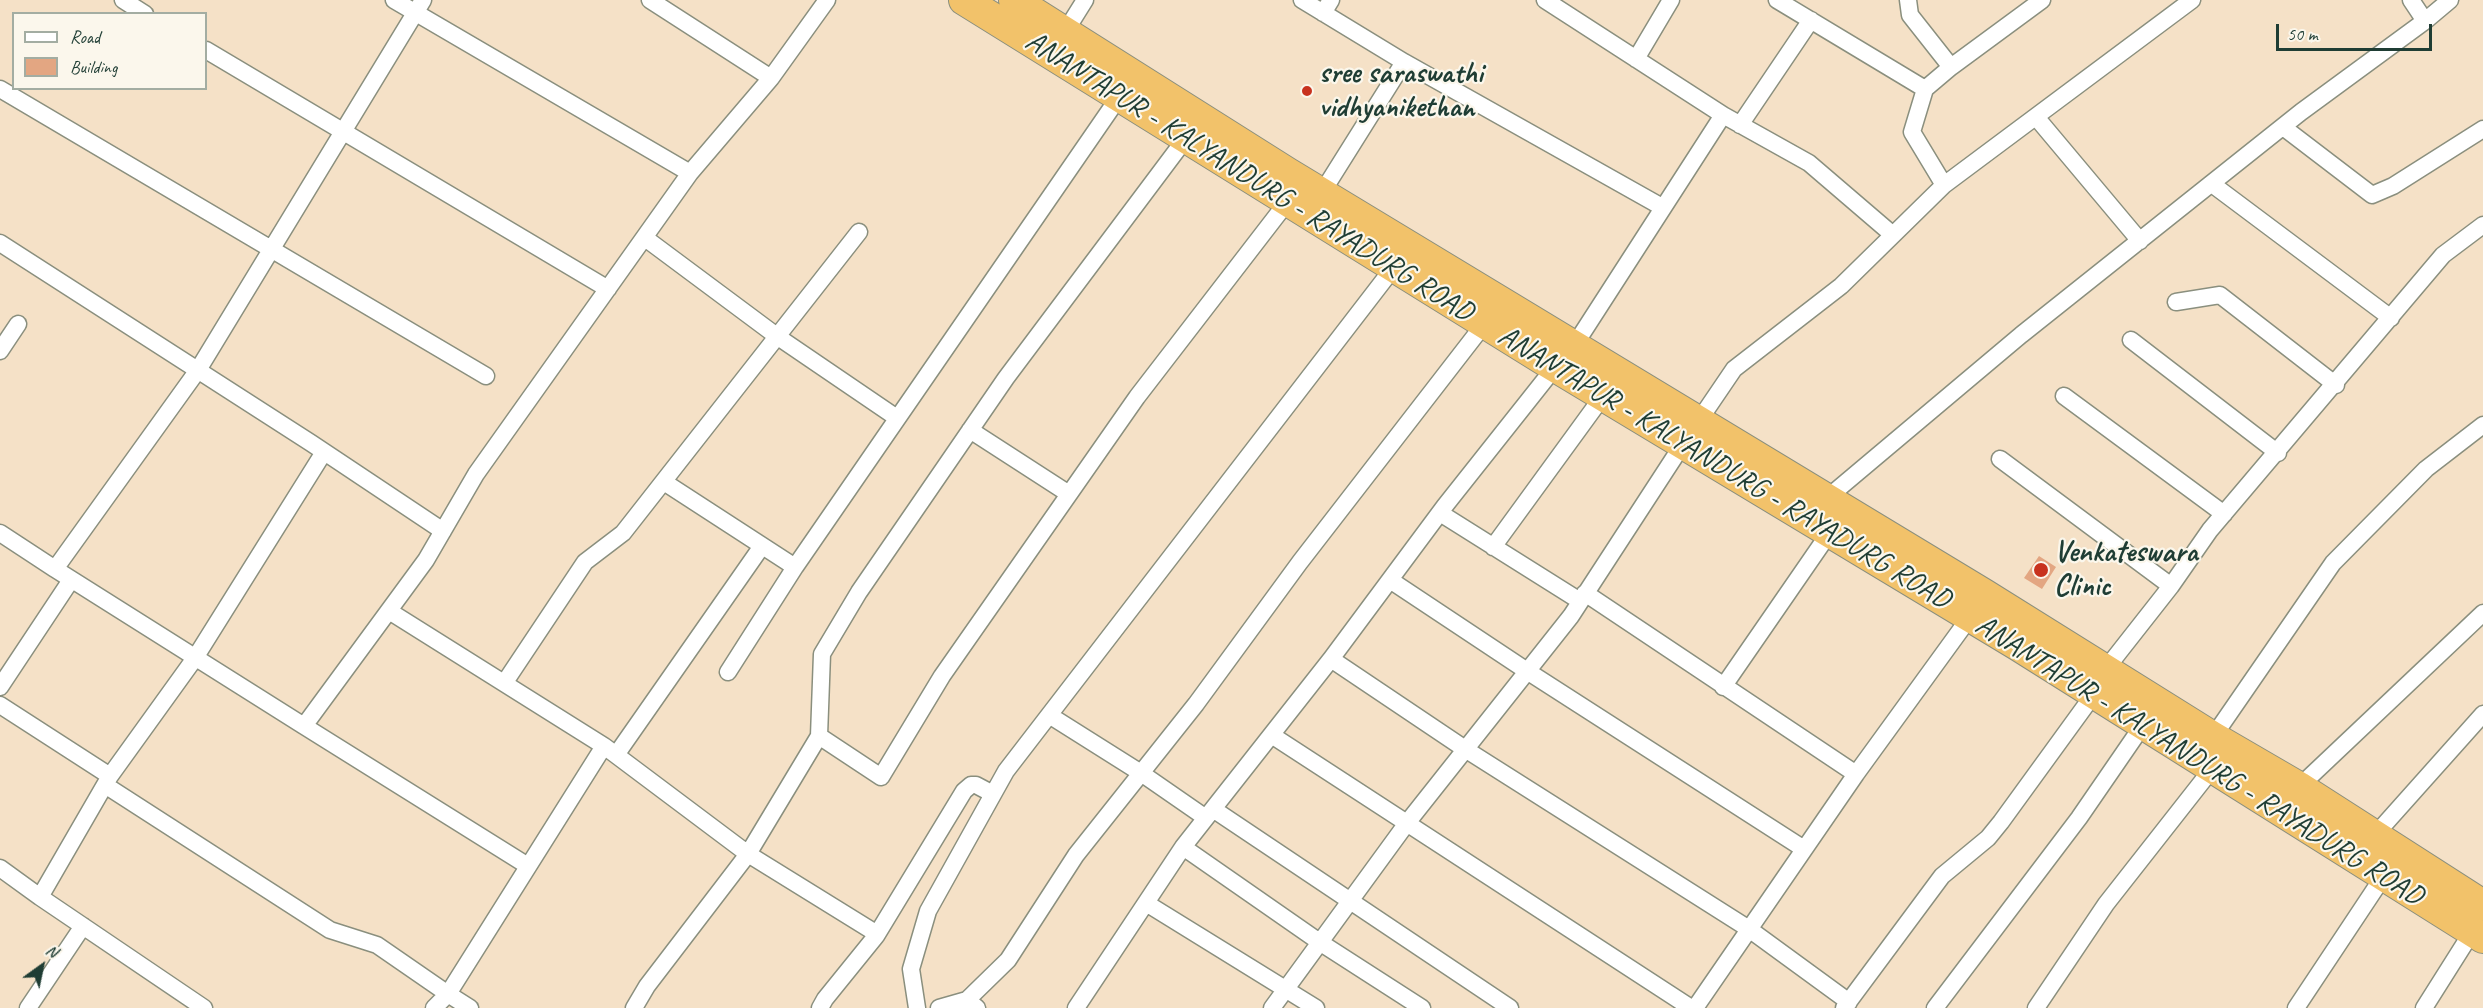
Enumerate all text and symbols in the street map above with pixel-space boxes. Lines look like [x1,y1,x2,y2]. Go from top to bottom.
legend [12,12,207,90]
scale bar [2279,12,2435,50]
text: 50 m [2287,23,2318,45]
street label: ANANTAPUR - KALYANDURG - RAYADURG ROAD [1018,24,1480,330]
text: Road [70,26,100,48]
text: Building [70,56,117,78]
place label: sree saraswathi vidhyanikethan [1319,56,1483,127]
marker: sree saraswathi vidhyanikethan [1300,84,1314,98]
street label: ANANTAPUR - KALYANDURG - RAYADURG ROAD [1491,318,1957,618]
place label: Venkateswara Clinic [2054,535,2198,606]
marker: Venkateswara Clinic [2032,561,2050,579]
street label: ANANTAPUR - KALYANDURG - RAYADURG ROAD [1968,608,2430,914]
north arrow [12,936,72,996]
text: N [42,940,61,962]

